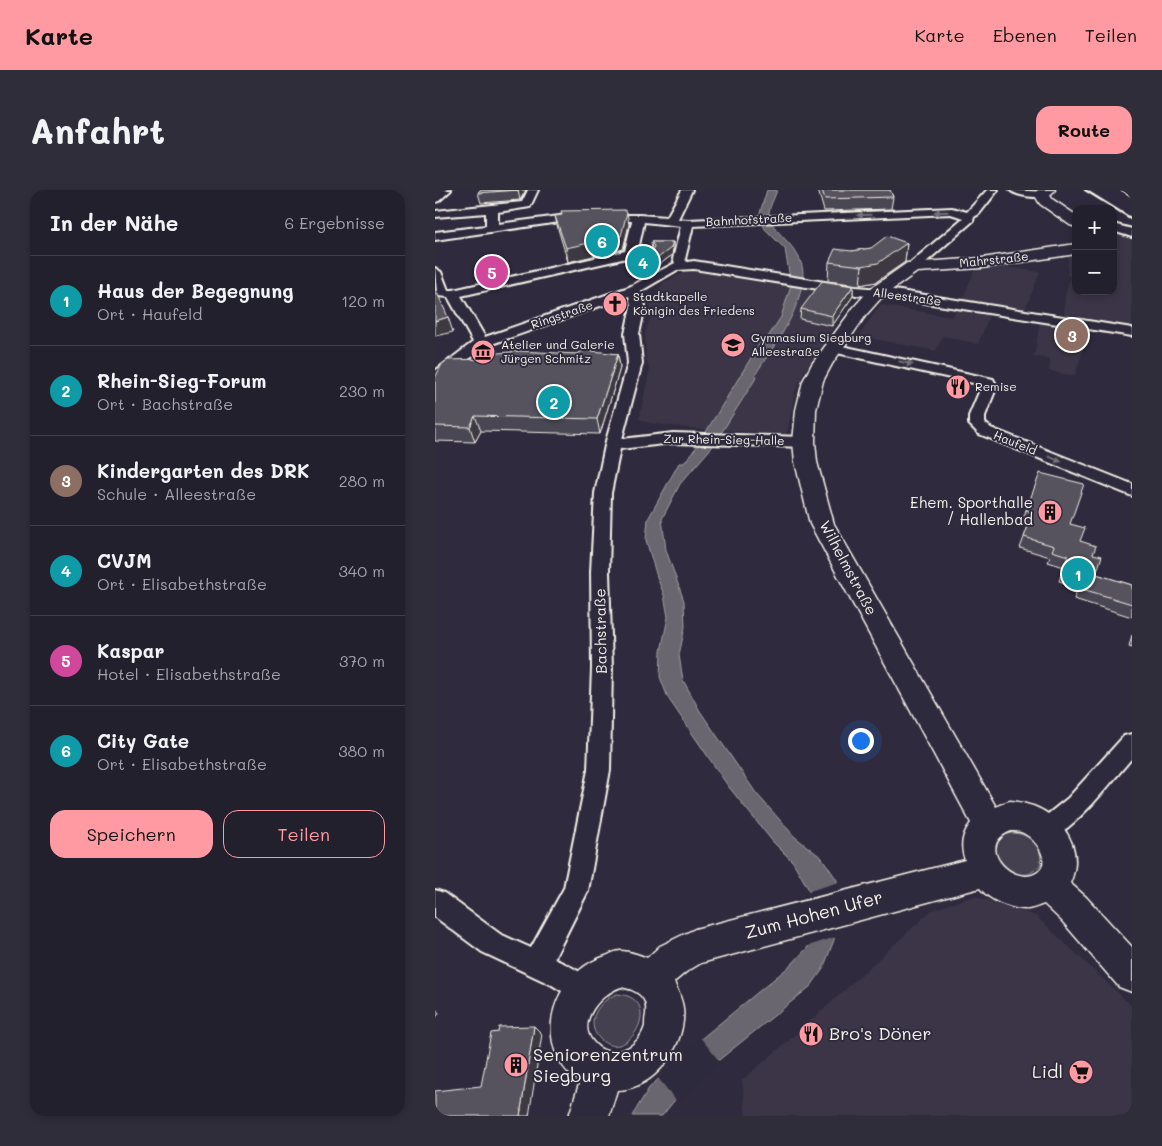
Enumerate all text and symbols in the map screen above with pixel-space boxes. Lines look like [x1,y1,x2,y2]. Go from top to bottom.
text: Karte [25,20,93,51]
text: Karte [914,23,965,47]
text: Ebenen [993,23,1057,47]
text: Teilen [1085,23,1137,47]
button: Route [1036,106,1132,154]
text: Anfahrt [30,107,165,153]
map controls [1072,205,1117,295]
button: + [1072,205,1117,250]
one-way arrow [933,208,949,216]
text: In der Nähe [50,209,178,236]
street label: Bahnhofstraße [705,209,793,229]
one-way arrow [856,211,872,219]
text: 6 Ergebnisse [284,212,385,233]
pin: 6 [586,222,618,260]
pin: 4 [627,243,659,281]
street label: Mahrstraße [959,247,1029,271]
button: − [1072,250,1117,295]
pin: 5 [476,253,508,291]
text: Haus der Begegnung [97,278,293,303]
street label: Alleestraße [872,283,942,309]
place label: Stadtkapelle Königin des Friedens [633,288,755,318]
text: 1 [62,290,70,311]
text: 120 m [341,290,385,311]
church icon: Stadtkapelle Königin des Friedens [602,291,628,317]
street label: Ringstraße [529,296,595,332]
text: Ort · Haufeld [97,303,202,324]
pin: 3 [1056,316,1088,354]
place label: Gymnasium Siegburg Alleestraße [751,329,871,359]
school or university icon: Gymnasium Siegburg Alleestraße [720,332,746,358]
place label: Atelier und Galerie Jürgen Schmitz [501,336,615,366]
museum icon: Atelier und Galerie Jürgen Schmitz [470,339,496,365]
one-way arrow [898,359,913,367]
text: Rhein-Sieg-Forum [97,368,266,393]
restaurant icon: Remise [945,374,971,400]
place label: Remise [975,378,1017,394]
text: 2 [62,380,70,401]
text: 230 m [339,380,385,401]
pin: 2 [538,383,570,421]
text: Ort · Bachstraße [97,393,233,414]
street label: Haufeld [991,426,1040,458]
street label: Zur Rhein-Sieg-Halle [663,430,785,448]
one-way arrow [1048,455,1063,463]
text: Kindergarten des DRK [97,458,310,483]
text: 3 [61,470,71,491]
text: 280 m [339,470,385,491]
text: Schule · Alleestraße [97,483,256,504]
place label: Ehem. Sporthalle / Hallenbad [910,492,1033,529]
building icon: Ehem. Sporthalle / Hallenbad [1037,499,1063,525]
street label: Wilhelmstraße [816,517,882,618]
text: CVJM [97,548,152,573]
pin: 1 [1062,555,1094,593]
text: 4 [61,560,71,581]
text: 340 m [338,560,385,581]
text: Ort · Elisabethstraße [97,573,267,594]
street label: Bachstraße [589,588,611,674]
text: Kaspar [97,638,164,663]
text: 5 [61,650,71,671]
text: 370 m [339,650,385,671]
text: Hotel · Elisabethstraße [97,663,281,684]
text: City Gate [97,728,189,753]
your location [848,728,874,754]
text: 6 [61,740,71,761]
text: 380 m [338,740,385,761]
text: Ort · Elisabethstraße [97,753,267,774]
button: Speichern [50,810,213,858]
button: Teilen [223,810,385,858]
street label: Zum Hohen Ufer [742,884,885,944]
restaurant icon: Bro's Döner [798,1021,824,1047]
place label: Bro's Döner [829,1021,932,1045]
place label: Seniorenzentrum Siegburg [533,1042,683,1087]
building icon: Seniorenzentrum Siegburg [503,1052,529,1078]
place label: Lidl [1032,1059,1063,1083]
supermarket icon: Lidl [1068,1059,1094,1085]

